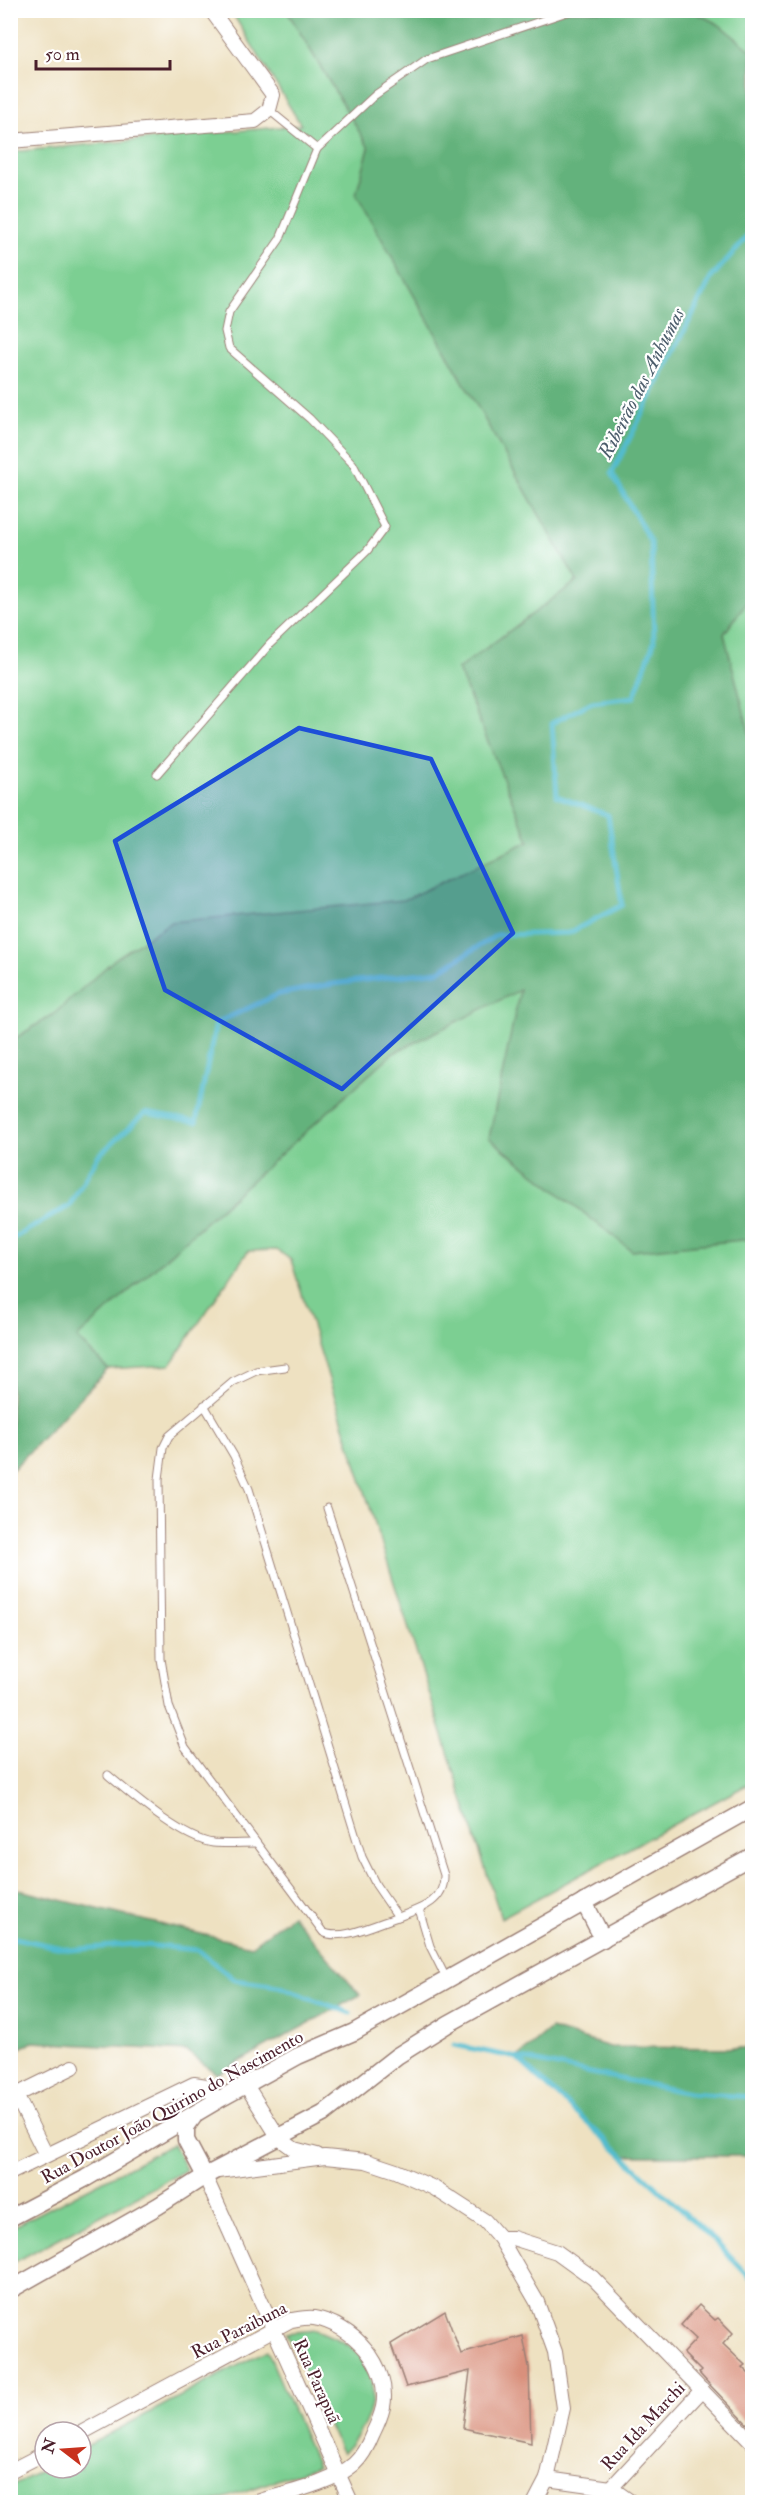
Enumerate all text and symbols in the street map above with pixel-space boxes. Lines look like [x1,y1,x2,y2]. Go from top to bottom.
scale bar [36,33,170,71]
text: 50 m [45,43,80,66]
water label: Ribeirão das Anhumas [592,303,690,464]
street label: Rua Doutor João Quirino do Nascimento [37,2025,308,2189]
street label: Rua Paraibuna [188,2296,291,2364]
street label: Rua Parapuã [288,2335,346,2428]
street label: Rua Ida Marchi [596,2377,691,2476]
north arrow [33,2420,93,2480]
text: N [38,2435,61,2457]

